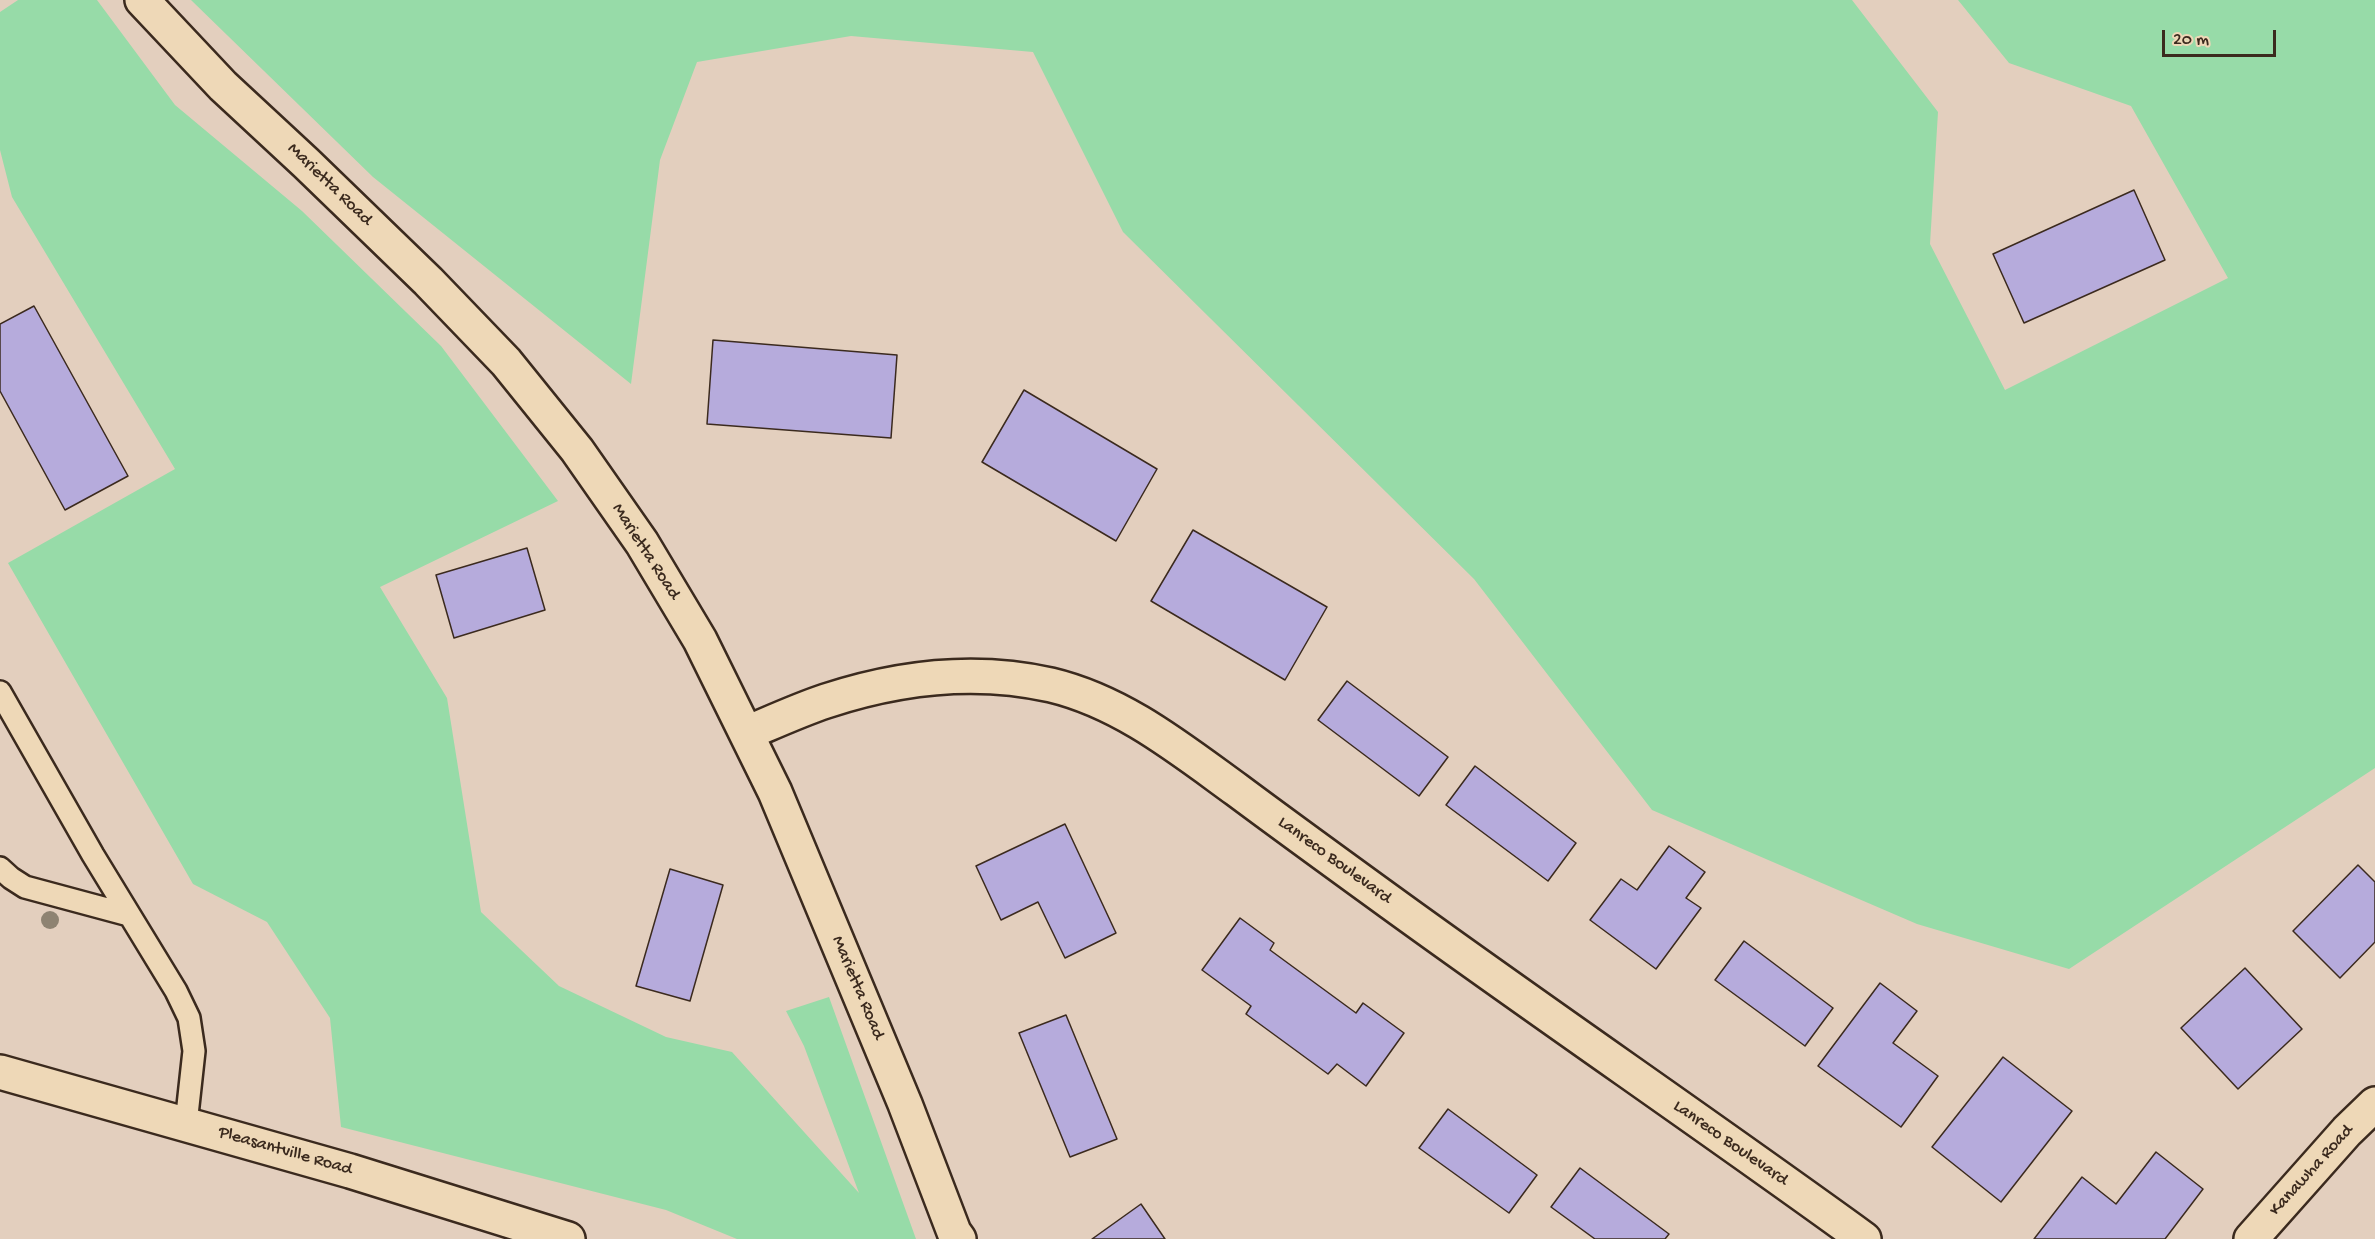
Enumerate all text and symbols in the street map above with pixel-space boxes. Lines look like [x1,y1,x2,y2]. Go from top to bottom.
scale bar [2165,18,2279,56]
text: 20 m [2173,30,2209,51]
street label: Marietta Road [282,139,376,231]
street label: Marietta Road [606,500,684,604]
street label: Lanreco Boulevard [1273,812,1395,910]
street label: Marietta Road [826,933,888,1043]
street label: Lanreco Boulevard [1668,1096,1792,1192]
street label: Kanawha Road [2265,1121,2359,1221]
street label: Pleasantville Road [216,1123,354,1181]

